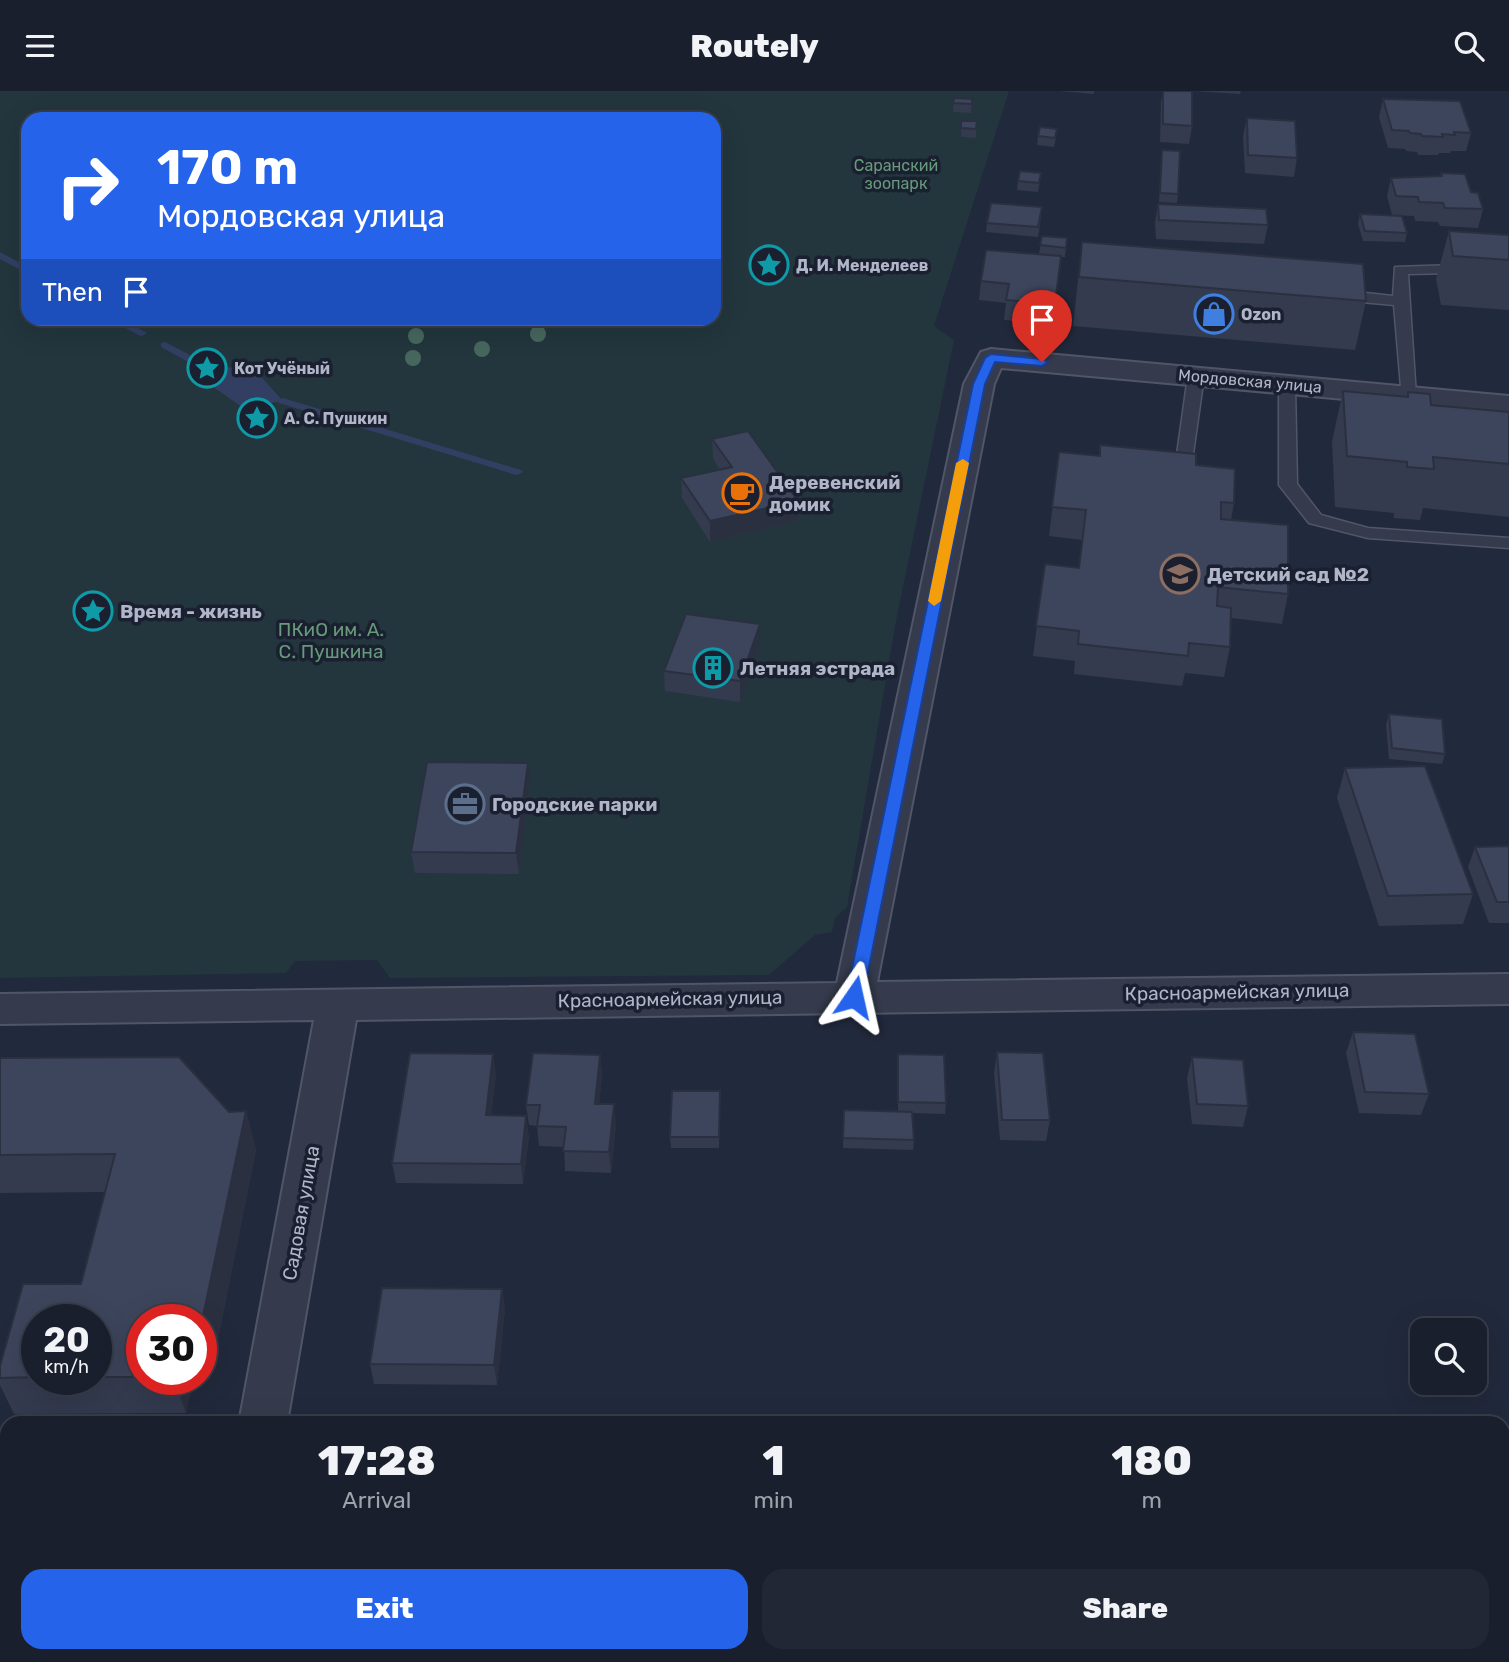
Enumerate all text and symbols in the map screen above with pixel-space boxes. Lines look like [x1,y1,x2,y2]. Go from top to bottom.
icon: menu [21,27,59,65]
text: Routely [690,27,819,65]
icon: search [1450,27,1488,65]
text: 170 m [157,138,298,196]
icon: right [42,140,133,231]
park label: Саранский зоопарк [854,156,938,193]
text: Мордовская улица [157,197,445,235]
place icon: Д. И. Менделеев [748,244,790,286]
place label: Д. И. Менделеев [796,256,928,275]
icon: arrive [117,273,155,311]
text: Then [42,277,103,308]
pin [1012,290,1072,362]
shop icon: Ozon [1193,293,1235,335]
icon: arrive [1023,301,1061,339]
place label: Ozon [1241,305,1281,324]
place icon: Кот Учёный [186,347,228,389]
place label: Кот Учёный [234,359,330,378]
street label: Мордовская улица [1177,365,1323,397]
place icon: А. С. Пушкин [236,397,278,439]
place label: А. С. Пушкин [284,409,387,428]
place label: Деревенский домик [769,471,900,516]
cafe icon: Деревенский домик [721,472,763,514]
school or university icon: Детский сад №2 [1159,553,1201,595]
place label: Детский сад №2 [1207,563,1369,586]
place icon: Время - жизнь [72,590,114,632]
place label: Время - жизнь [120,600,262,623]
park label: ПКиО им. А. С. Пушкина [278,618,384,663]
building icon: Летняя эстрада [692,647,734,689]
place label: Летняя эстрада [740,657,895,680]
office icon: Городские парки [444,783,486,825]
place label: Городские парки [492,793,657,816]
position arrow [817,960,891,1034]
street label: Красноармейская улица [1124,979,1350,1005]
street label: Красноармейская улица [557,986,783,1012]
street label: Садовая улица [278,1144,324,1282]
speed limit sign: 30 [126,1304,217,1395]
map controls [1410,1318,1487,1395]
button: search [1410,1318,1487,1395]
text: 20 [43,1319,90,1361]
text: km/h [44,1356,89,1378]
text: 17:28 [318,1436,436,1486]
text: 1 [763,1436,785,1486]
text: 180 [1111,1436,1192,1486]
text: Arrival [342,1486,411,1514]
text: min [754,1486,794,1514]
text: m [1142,1486,1162,1514]
button: Exit [21,1569,748,1649]
button: Share [762,1569,1489,1649]

